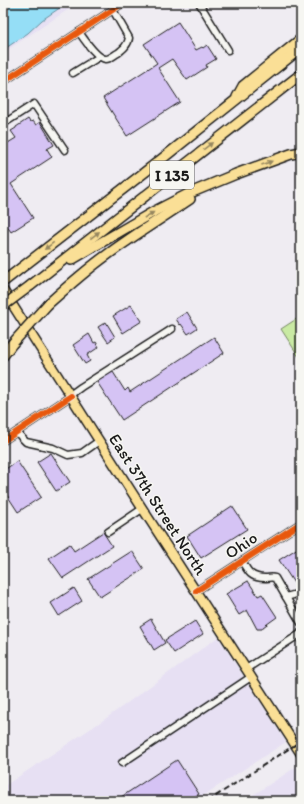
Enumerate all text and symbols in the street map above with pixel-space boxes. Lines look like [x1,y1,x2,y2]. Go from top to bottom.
one-way arrow [203,142,214,151]
one-way arrow [262,159,274,165]
road number: I 135 [150,161,194,189]
one-way arrow [143,212,155,219]
one-way arrow [89,231,100,240]
one-way arrow [43,242,54,250]
street label: East 37th Street North [105,430,212,579]
street label: Ohio [221,527,261,563]

